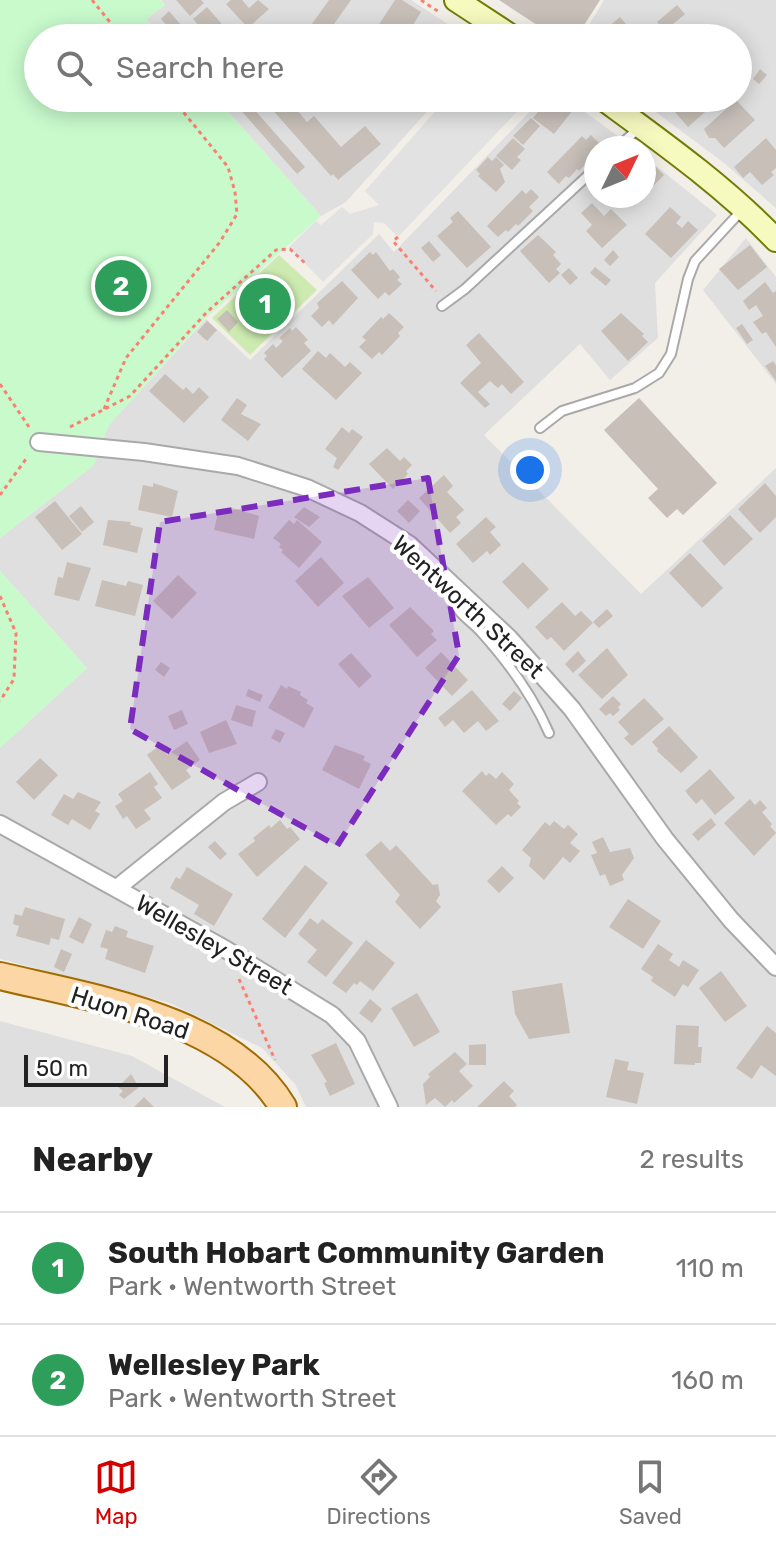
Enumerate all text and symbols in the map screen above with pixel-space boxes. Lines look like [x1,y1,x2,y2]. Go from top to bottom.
search box [24,24,752,112]
icon: search [52,46,96,90]
text: Search here [116,50,284,86]
north arrow [584,136,656,208]
pin: 2 [95,256,147,316]
pin: 1 [239,274,291,334]
your location [510,450,550,490]
street label: Wentworth Street [386,530,550,684]
street label: Wellesley Street [131,889,297,1001]
street label: Huon Road [67,981,193,1045]
scale bar [24,1051,168,1087]
text: 50 m [36,1055,88,1082]
text: Nearby [32,1139,153,1180]
text: 2 results [640,1144,744,1175]
text: South Hobart Community Garden [108,1235,605,1271]
text: 1 [52,1253,64,1284]
text: 110 m [676,1253,744,1284]
text: Park · Wentworth Street [108,1271,396,1302]
text: Wellesley Park [108,1347,320,1383]
text: 2 [50,1365,66,1396]
text: 160 m [671,1365,744,1396]
text: Park · Wentworth Street [108,1383,396,1414]
tab: Map [94,1455,138,1530]
tab: Directions [326,1455,431,1530]
tab: Saved [619,1455,682,1530]

